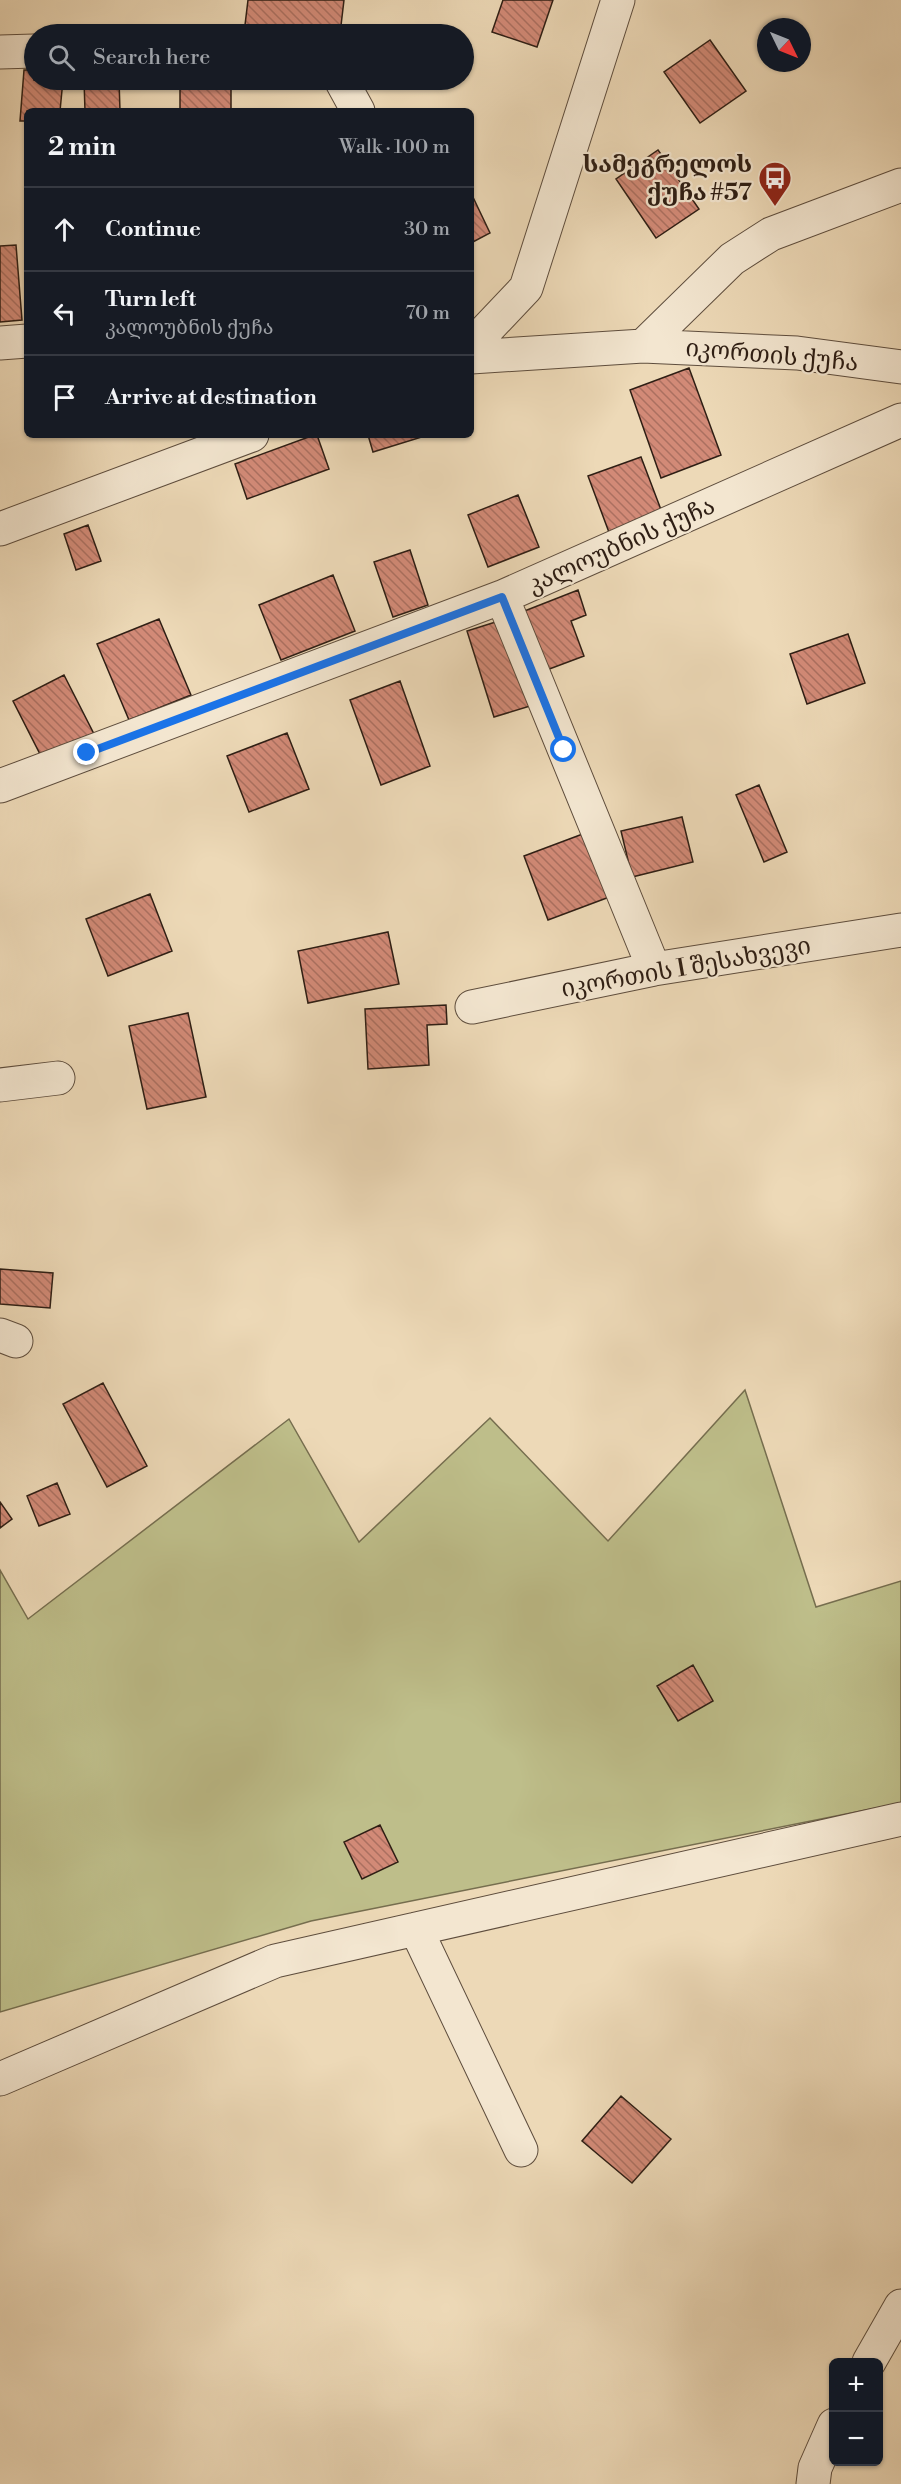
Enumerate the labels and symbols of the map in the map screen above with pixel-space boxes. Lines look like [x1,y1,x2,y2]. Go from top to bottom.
north arrow [757,18,811,72]
place label: სამეგრელოს ქუჩა #57 [583,150,752,208]
bus stop icon: სამეგრელოს ქუჩა #57 [757,160,793,207]
street label: იკორთის ქუჩა [684,334,859,378]
street label: კალოუბნის ქუჩა [523,491,720,601]
route start [550,736,576,762]
route end [73,739,99,765]
street label: იკორთის I შესახვევი [559,931,813,1005]

